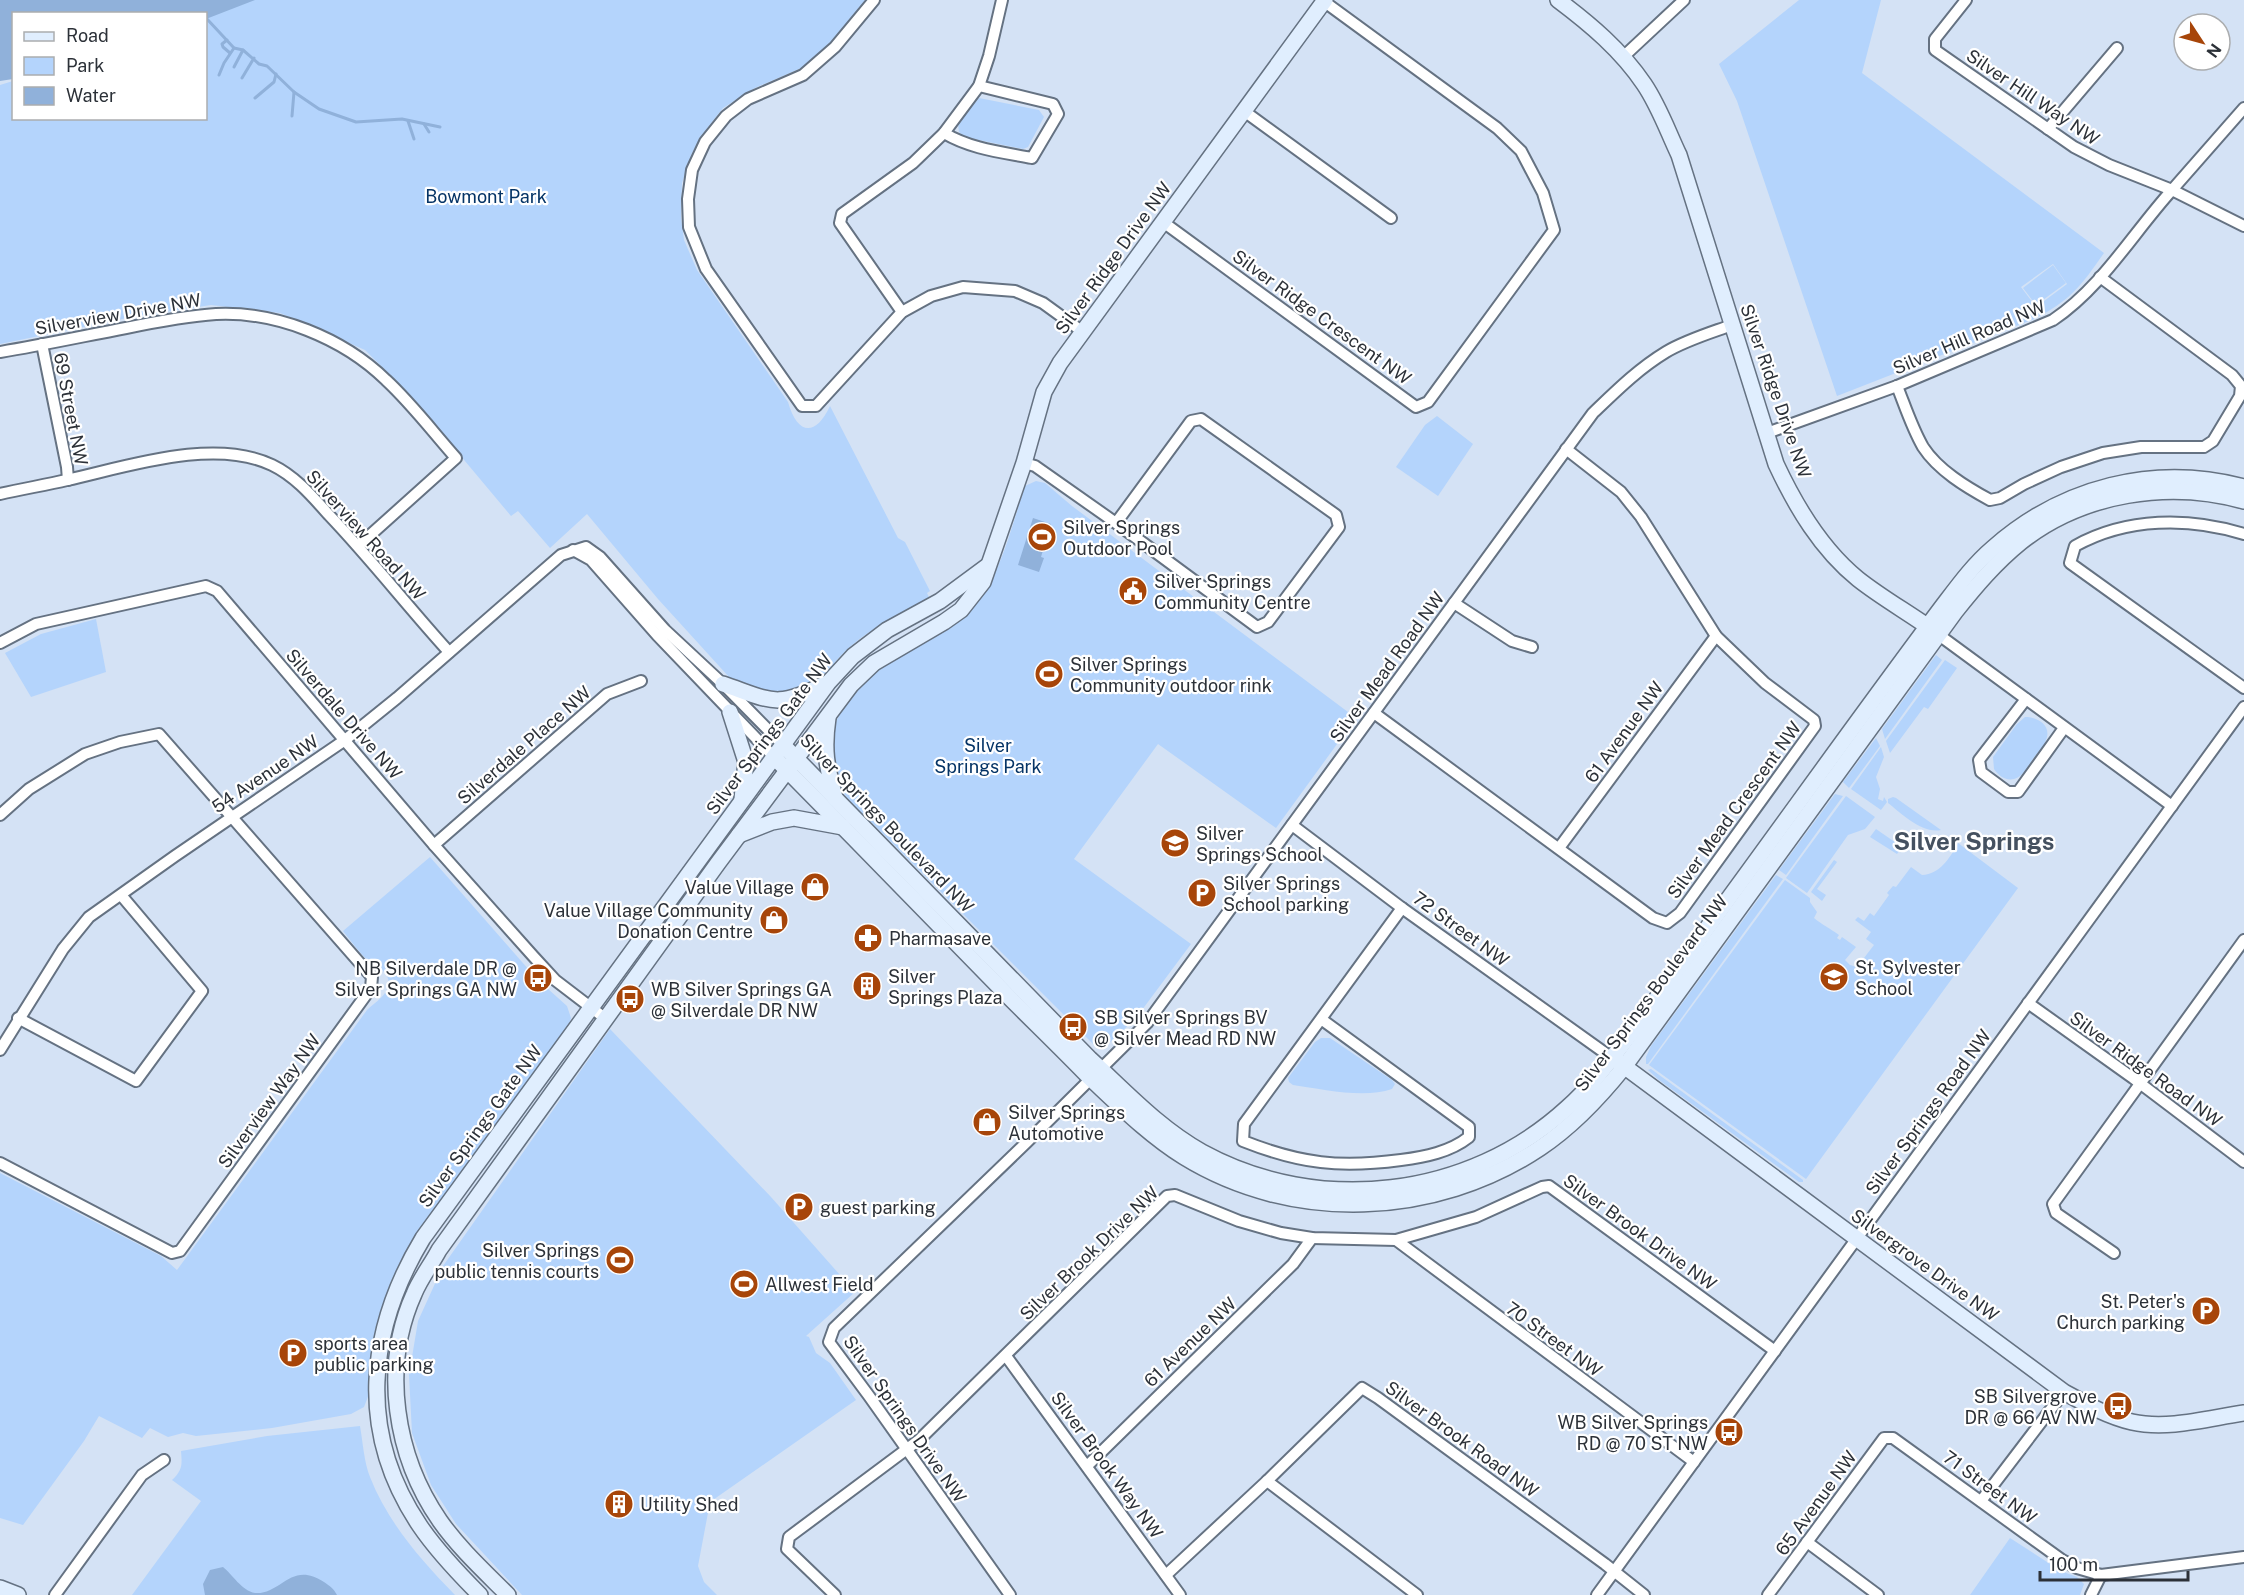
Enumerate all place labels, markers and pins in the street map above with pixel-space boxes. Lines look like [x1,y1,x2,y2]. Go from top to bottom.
place label: Silver Springs Outdoor Pool [1063,517,1180,559]
sports icon: Silver Springs Outdoor Pool [1026,521,1058,553]
place label: Silver Springs Community Centre [1154,571,1311,613]
public building icon: Silver Springs Community Centre [1117,575,1149,607]
place label: Silver Springs Community outdoor rink [1070,654,1272,696]
sports icon: Silver Springs Community outdoor rink [1033,658,1065,690]
place label: Silver Springs School [1196,823,1323,865]
school or university icon: Silver Springs School [1159,827,1191,859]
shop icon: Value Village [799,871,831,903]
place label: Silver Springs School parking [1223,873,1349,915]
place label: Value Village [685,877,794,898]
parking icon: Silver Springs School parking [1186,877,1218,909]
place label: Value Village Community Donation Centre [544,900,753,942]
shop icon: Value Village Community Donation Centre [758,904,790,936]
pharmacy icon: Pharmasave [852,922,884,954]
place label: Pharmasave [889,928,991,949]
place label: St. Sylvester School [1855,957,1961,999]
place label: NB Silverdale DR @ Silver Springs GA NW [335,958,517,1000]
school or university icon: St. Sylvester School [1818,961,1850,993]
bus stop icon: NB Silverdale DR @ Silver Springs GA NW [522,962,554,994]
place label: Silver Springs Plaza [888,966,1003,1008]
building icon: Silver Springs Plaza [851,970,883,1002]
place label: WB Silver Springs GA @ Silverdale DR NW [651,979,832,1021]
bus stop icon: WB Silver Springs GA @ Silverdale DR NW [614,983,646,1015]
place label: SB Silver Springs BV @ Silver Mead RD NW [1094,1007,1276,1049]
bus stop icon: SB Silver Springs BV @ Silver Mead RD NW [1057,1011,1089,1043]
place label: Silver Springs Automotive [1008,1102,1125,1144]
shop icon: Silver Springs Automotive [971,1106,1003,1138]
parking icon: guest parking [783,1191,815,1223]
place label: guest parking [820,1197,936,1218]
place label: Silver Springs public tennis courts [434,1240,599,1282]
sports icon: Silver Springs public tennis courts [604,1244,636,1276]
sports icon: Allwest Field [728,1268,760,1300]
place label: Allwest Field [765,1274,873,1295]
place label: St. Peter's Church parking [2056,1291,2185,1333]
parking icon: St. Peter's Church parking [2190,1295,2222,1327]
place label: sports area public parking [314,1333,434,1375]
parking icon: sports area public parking [277,1337,309,1369]
place label: SB Silvergrove DR @ 66 AV NW [1964,1386,2097,1428]
bus stop icon: SB Silvergrove DR @ 66 AV NW [2102,1390,2134,1422]
place label: WB Silver Springs RD @ 70 ST NW [1557,1412,1708,1454]
bus stop icon: WB Silver Springs RD @ 70 ST NW [1713,1416,1745,1448]
building icon: Utility Shed [603,1488,635,1520]
place label: Utility Shed [640,1494,739,1515]

